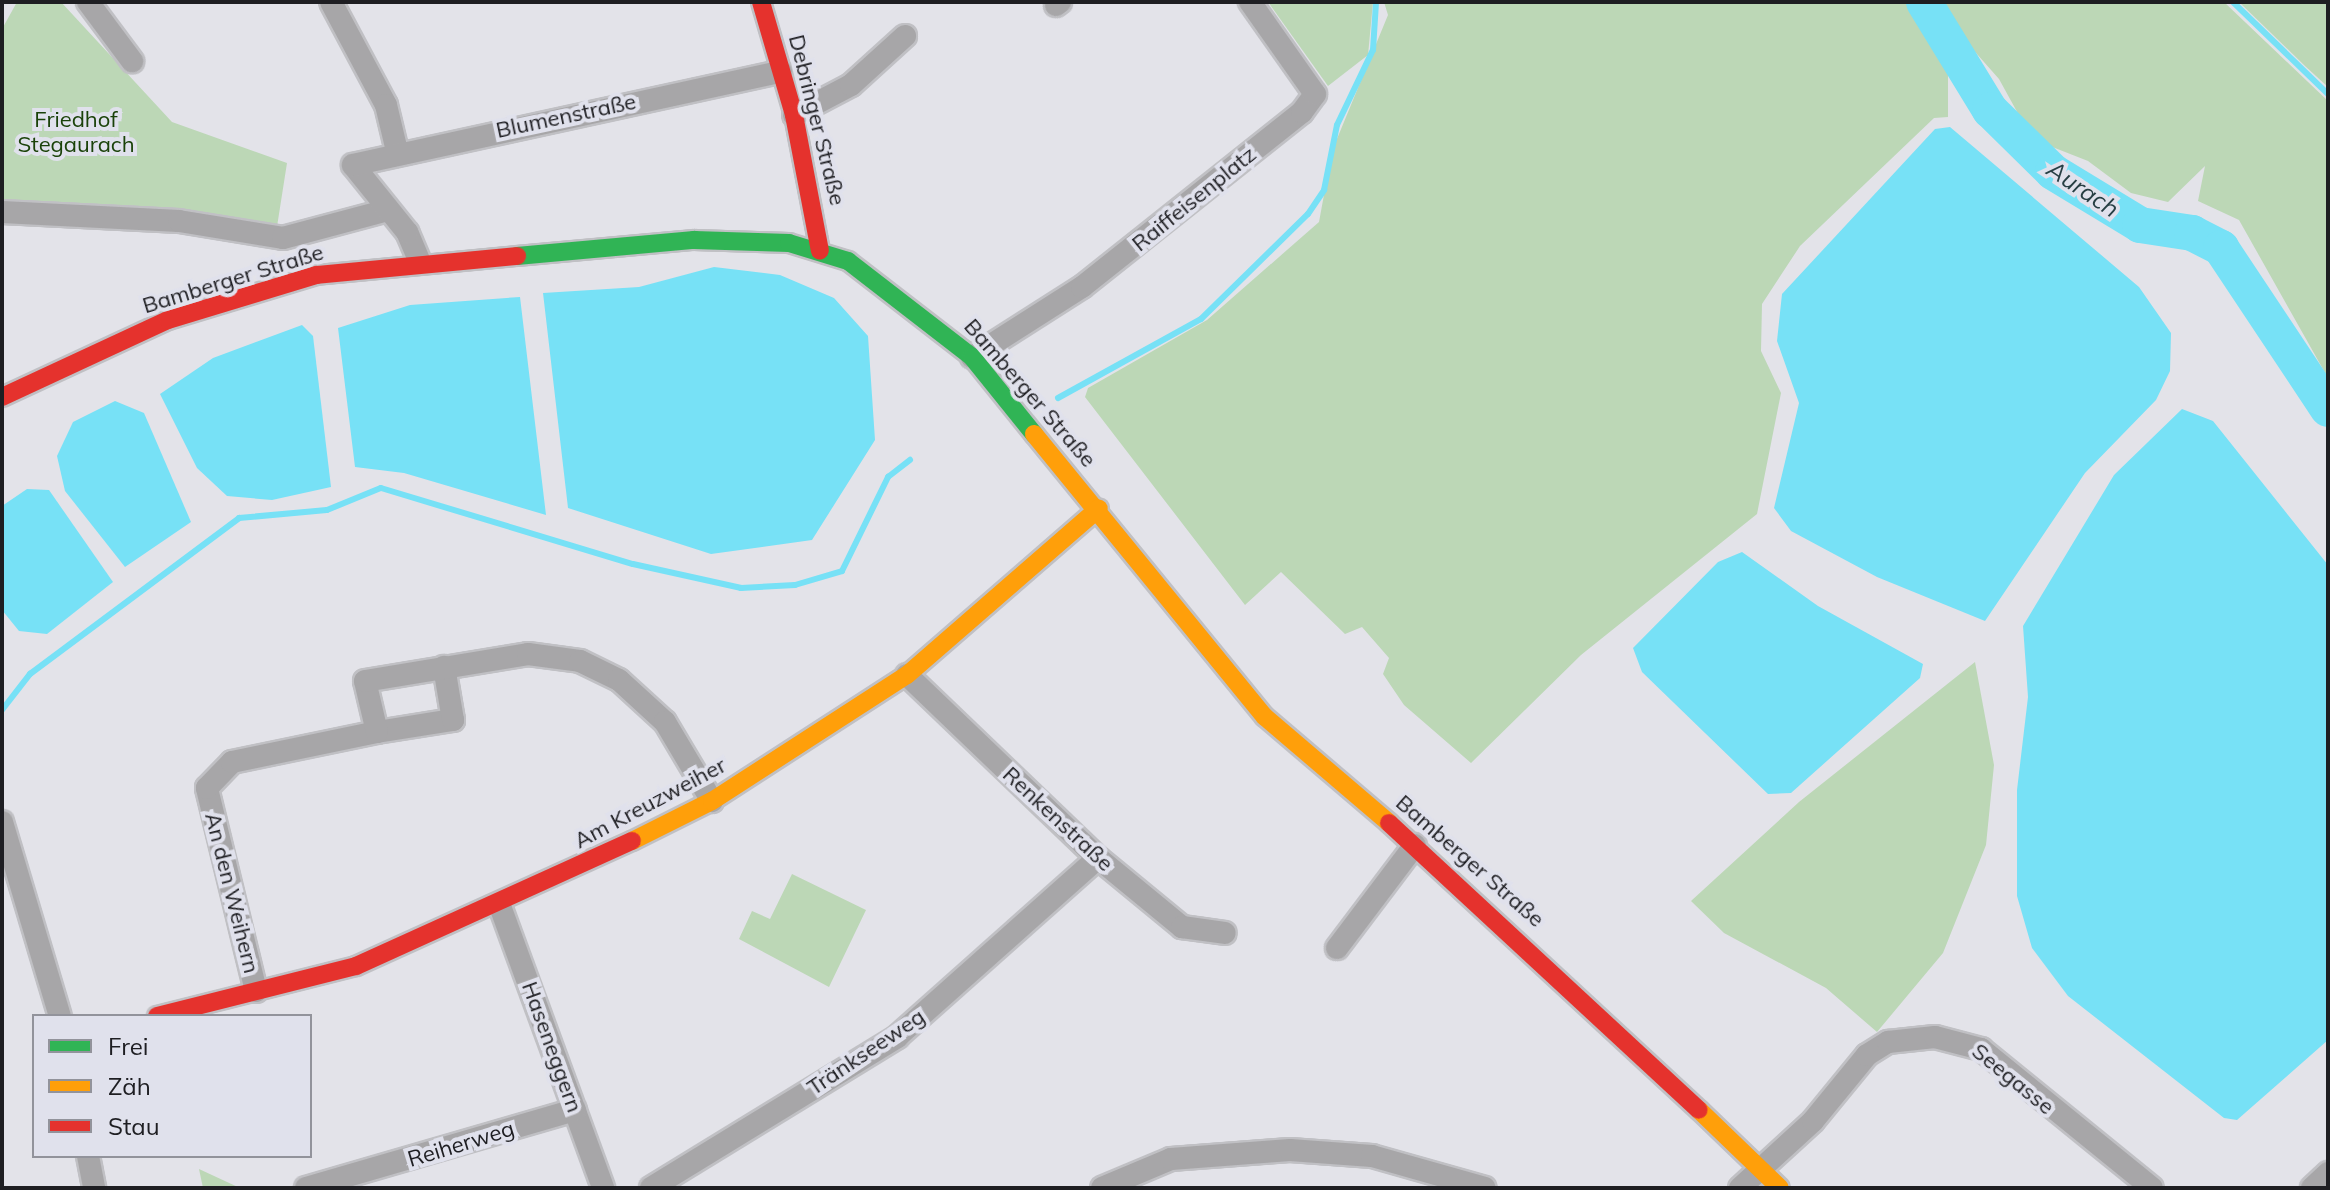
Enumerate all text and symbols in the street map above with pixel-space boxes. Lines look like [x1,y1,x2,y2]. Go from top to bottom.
street label: Debringer Straße [783,32,851,208]
street label: Blumenstraße [494,88,638,144]
park label: Friedhof Stegaurach [17,106,135,158]
street label: Raiffeisenplatz [1127,141,1261,257]
water label: Aurach [2042,155,2124,223]
street label: Bamberger Straße [139,239,327,319]
street label: Bamberger Straße [958,313,1102,473]
street label: Am Kreuzweiher [570,752,730,854]
street label: Renkenstraße [997,761,1119,877]
street label: Bamberger Straße [1390,789,1550,933]
street label: An den Weihern [199,810,265,976]
street label: Haseneggern [516,978,588,1116]
street label: Tränkseeweg [802,1003,930,1101]
legend [32,1014,312,1158]
text: Frei [108,1031,149,1061]
street label: Seegasse [1967,1038,2059,1120]
text: Zäh [108,1071,151,1101]
text: Stau [108,1111,160,1141]
street label: Reiherweg [405,1115,517,1173]

